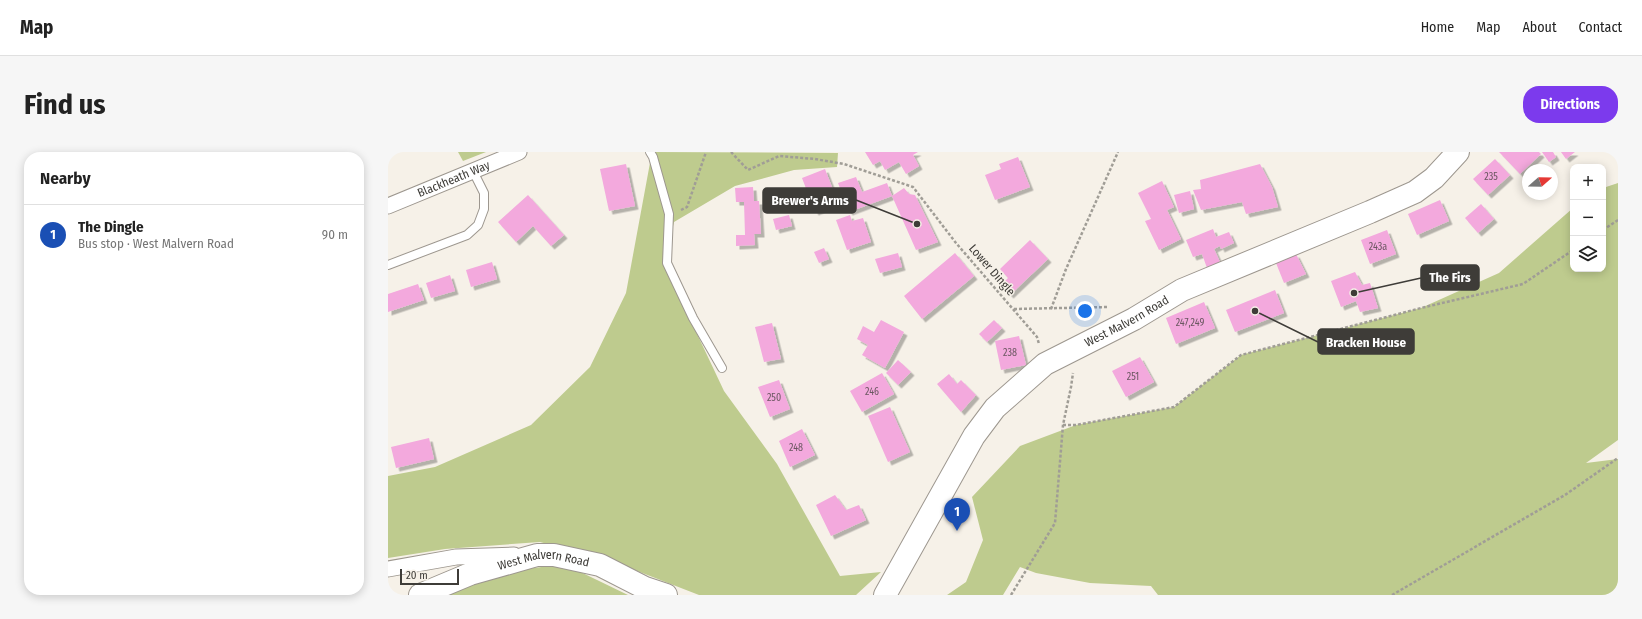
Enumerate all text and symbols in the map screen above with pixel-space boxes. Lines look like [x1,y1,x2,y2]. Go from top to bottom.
text: Map [20,16,53,39]
text: Home [1421,19,1454,36]
text: Map [1476,19,1500,36]
text: About [1522,19,1557,36]
text: Contact [1579,19,1622,36]
button: Directions [1523,86,1618,123]
text: Find us [24,88,106,121]
street label: Blackheath Way [415,158,493,200]
north arrow [1522,164,1558,200]
map controls [1570,164,1606,272]
button: + [1570,164,1606,200]
text: Nearby [40,168,91,189]
house number: 235 [1484,171,1498,183]
callout: Brewer's Arms [763,188,856,213]
text: Brewer's Arms [771,193,849,208]
button: − [1570,200,1606,236]
text: The Dingle [78,218,144,236]
text: 1 [50,227,56,242]
text: 90 m [322,227,348,242]
text: Bus stop · West Malvern Road [78,236,234,251]
button: layers [1570,236,1606,272]
house number: 243a [1369,241,1387,253]
street label: Lower Dingle [966,242,1018,298]
callout: The Firs [1421,265,1479,290]
text: The Firs [1429,270,1471,285]
street label: West Malvern Road [1082,293,1171,350]
your location [1075,301,1095,321]
house number: 247,249 [1176,317,1205,329]
callout: Bracken House [1318,329,1414,354]
text: Bracken House [1326,335,1406,350]
house number: 238 [1003,347,1017,359]
house number: 251 [1127,371,1139,383]
house number: 246 [865,386,879,398]
house number: 250 [767,392,781,404]
house number: 248 [789,442,803,454]
pin: 1 [944,498,970,531]
street label: West Malvern Road [496,548,591,573]
scale bar [400,567,459,586]
text: 20 m [406,569,428,582]

